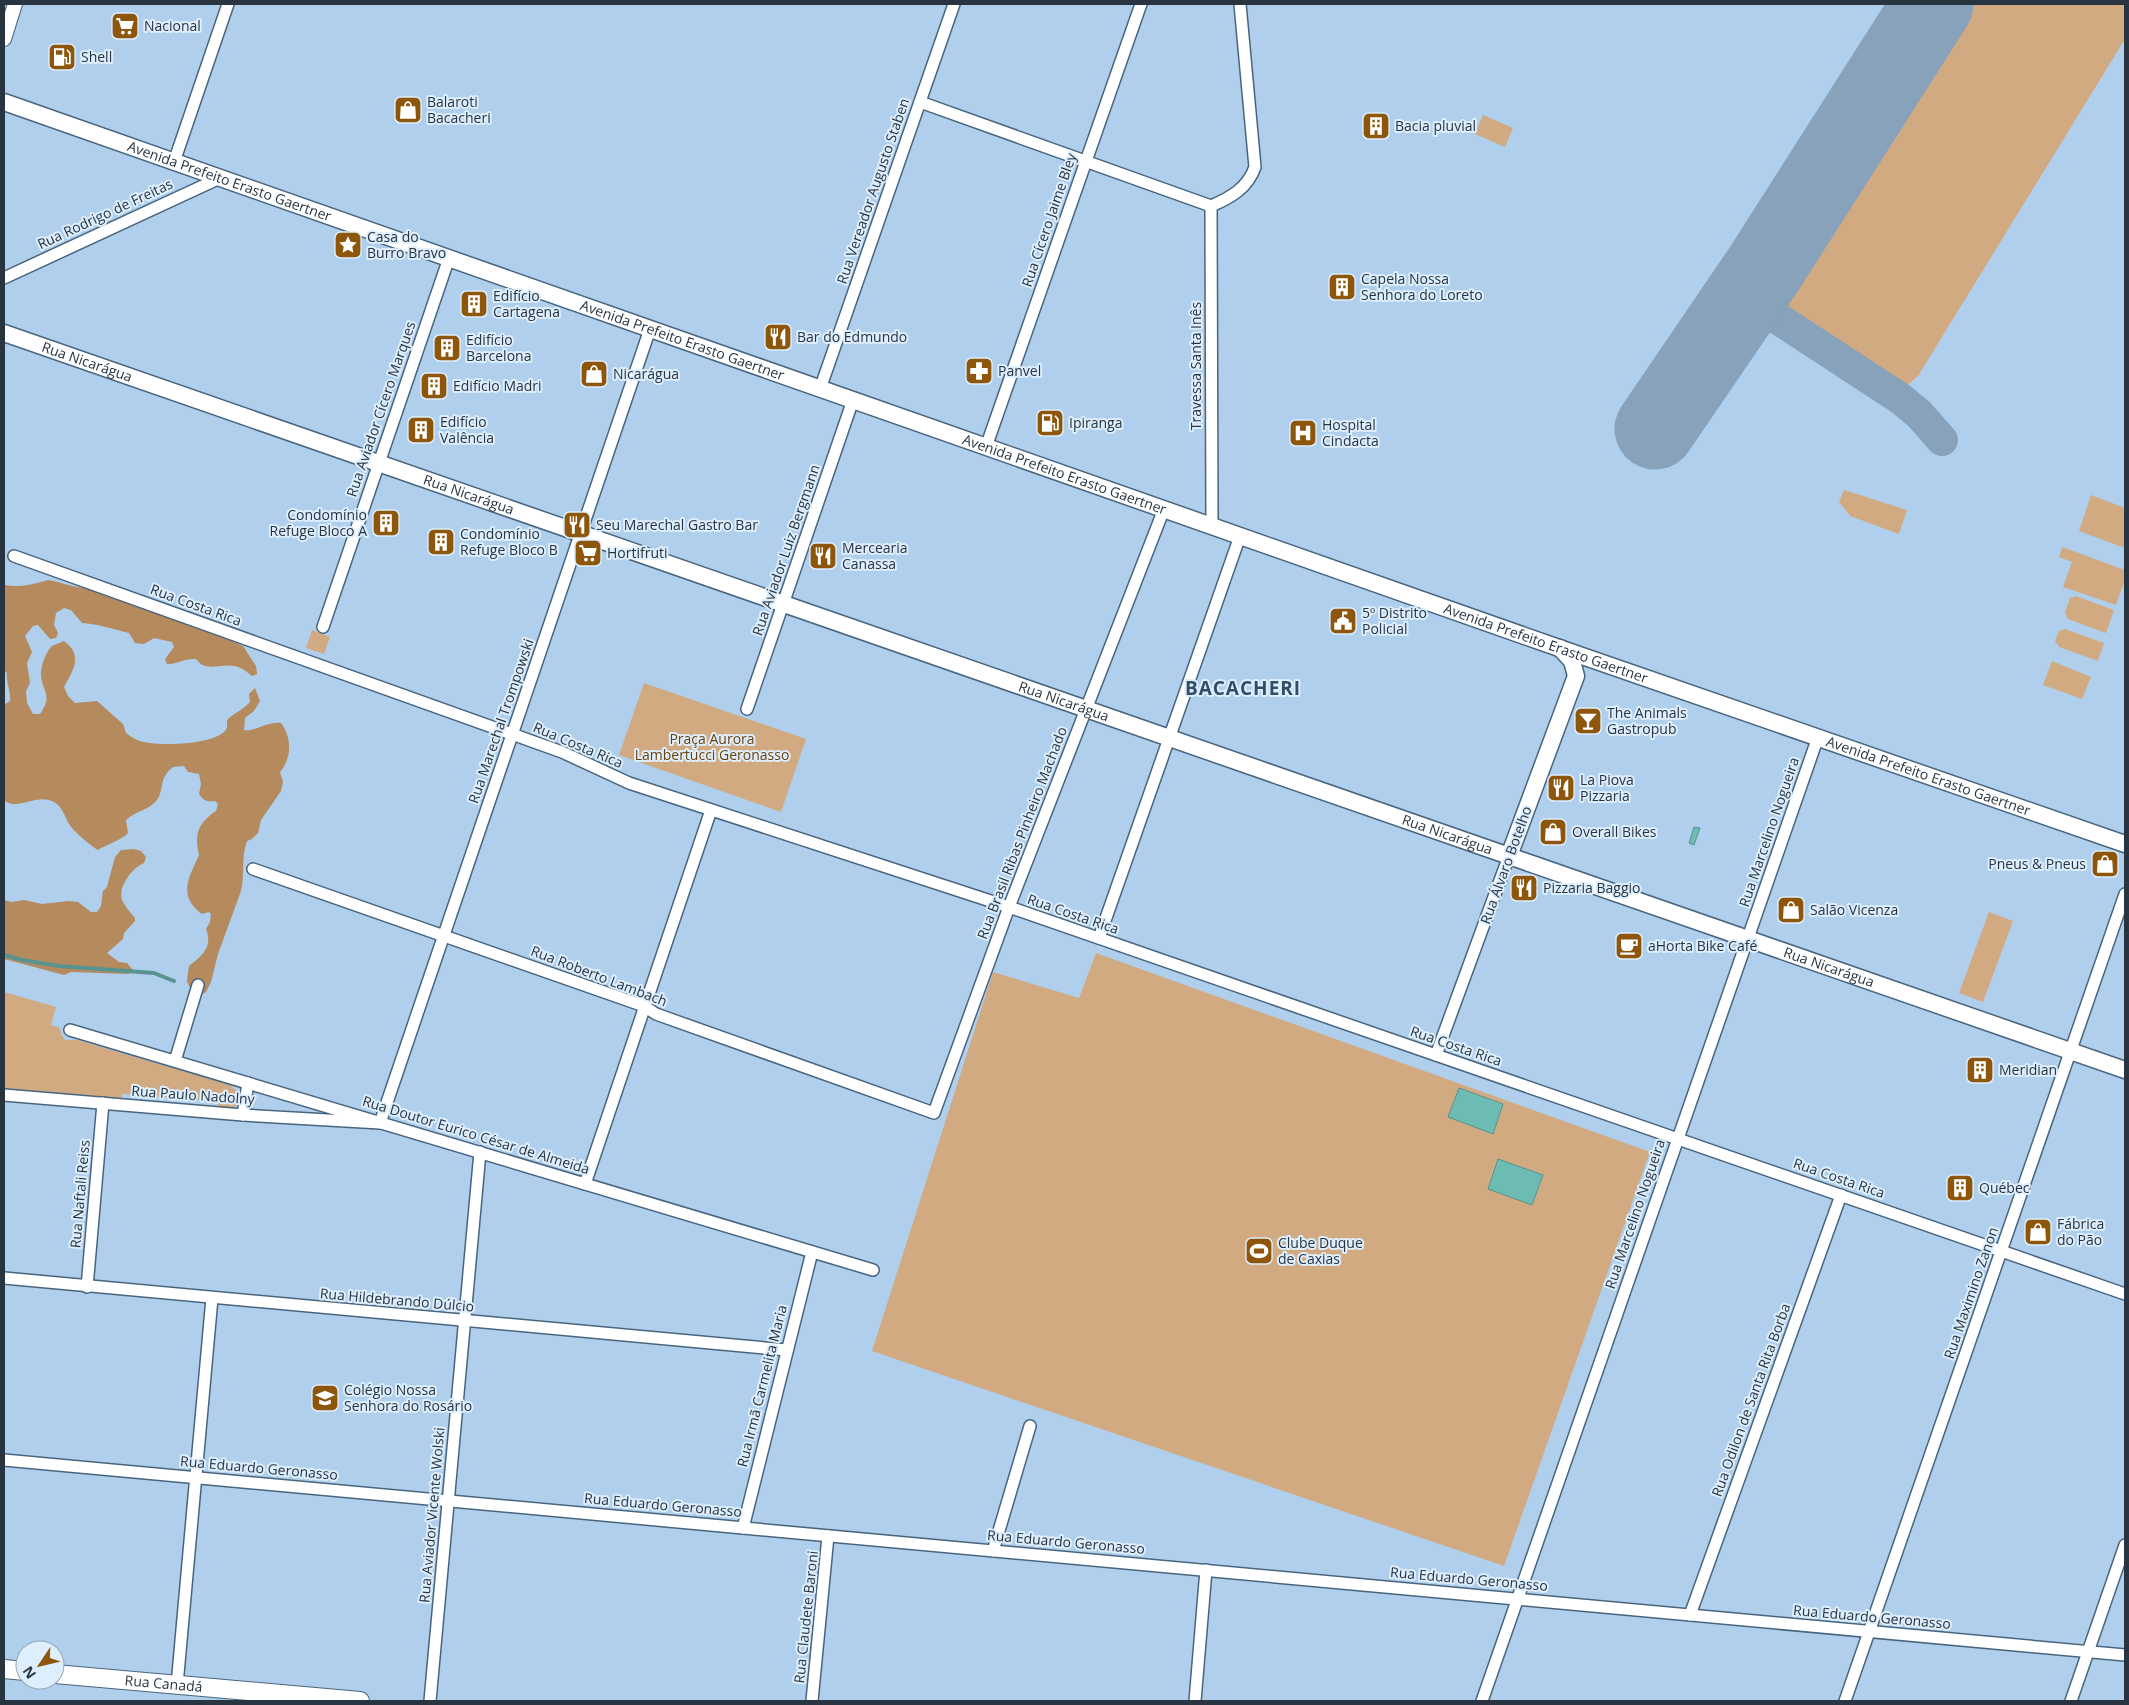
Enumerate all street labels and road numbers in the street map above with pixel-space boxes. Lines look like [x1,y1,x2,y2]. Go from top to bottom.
street label: Rua Vereador Augusto Staben [832,95,913,286]
street label: Avenida Prefeito Erasto Gaertner [125,136,334,225]
street label: Rua Cícero Jaime Bley [1017,149,1081,289]
street label: Rua Rodrigo de Freitas [34,174,176,253]
street label: Avenida Prefeito Erasto Gaertner [578,295,787,384]
street label: Travessa Santa Inês [1186,302,1205,430]
street label: Rua Aviador Cícero Marques [341,318,420,499]
street label: Rua Nicarágua [39,337,135,386]
street label: Avenida Prefeito Erasto Gaertner [960,429,1169,519]
street label: Rua Aviador Luiz Bergmann [747,462,824,638]
street label: Rua Nicarágua [421,469,517,519]
street label: Rua Costa Rica [148,579,244,630]
street label: Avenida Prefeito Erasto Gaertner [1441,598,1651,687]
street label: Rua Marechal Trompowski [463,636,538,806]
street label: Rua Nicarágua [1016,676,1112,725]
street label: Rua Costa Rica [530,717,626,772]
street label: Rua Brasil Ribas Pinheiro Machado [972,724,1071,942]
street label: Avenida Prefeito Erasto Gaertner [1824,731,2033,820]
street label: Rua Marcelino Nogueira [1734,754,1803,909]
street label: Rua Álvaro Botelho [1475,803,1536,927]
street label: Rua Nicarágua [1400,810,1495,859]
street label: Rua Costa Rica [1025,889,1121,938]
street label: Rua Roberto Lambach [528,941,670,1010]
street label: Rua Nicarágua [1781,942,1877,991]
street label: Rua Costa Rica [1408,1021,1504,1070]
street label: Rua Paulo Nadolny [131,1081,256,1108]
street label: Rua Doutor Eurico César de Almeida [360,1091,592,1178]
street label: Rua Marcelino Nogueira [1600,1136,1669,1291]
street label: Rua Naftali Reiss [65,1139,94,1249]
street label: Rua Costa Rica [1791,1153,1887,1202]
street label: Rua Maximino Zanon [1939,1224,2002,1361]
street label: Rua Hildebrando Dúlcio [319,1283,475,1316]
street label: Rua Odilon de Santa Rita Borba [1707,1301,1794,1499]
street label: Rua Irmã Carmelita Maria [732,1303,791,1469]
street label: Rua Aviador Vicente Wolski [414,1426,449,1604]
street label: Rua Eduardo Geronasso [180,1451,339,1484]
street label: Rua Eduardo Geronasso [584,1488,743,1521]
street label: Rua Eduardo Geronasso [987,1525,1146,1558]
street label: Rua Claudete Baroni [789,1550,822,1684]
street label: Rua Eduardo Geronasso [1390,1562,1549,1595]
street label: Rua Eduardo Geronasso [1793,1600,1952,1633]
street label: Rua Canadá [124,1670,203,1696]

